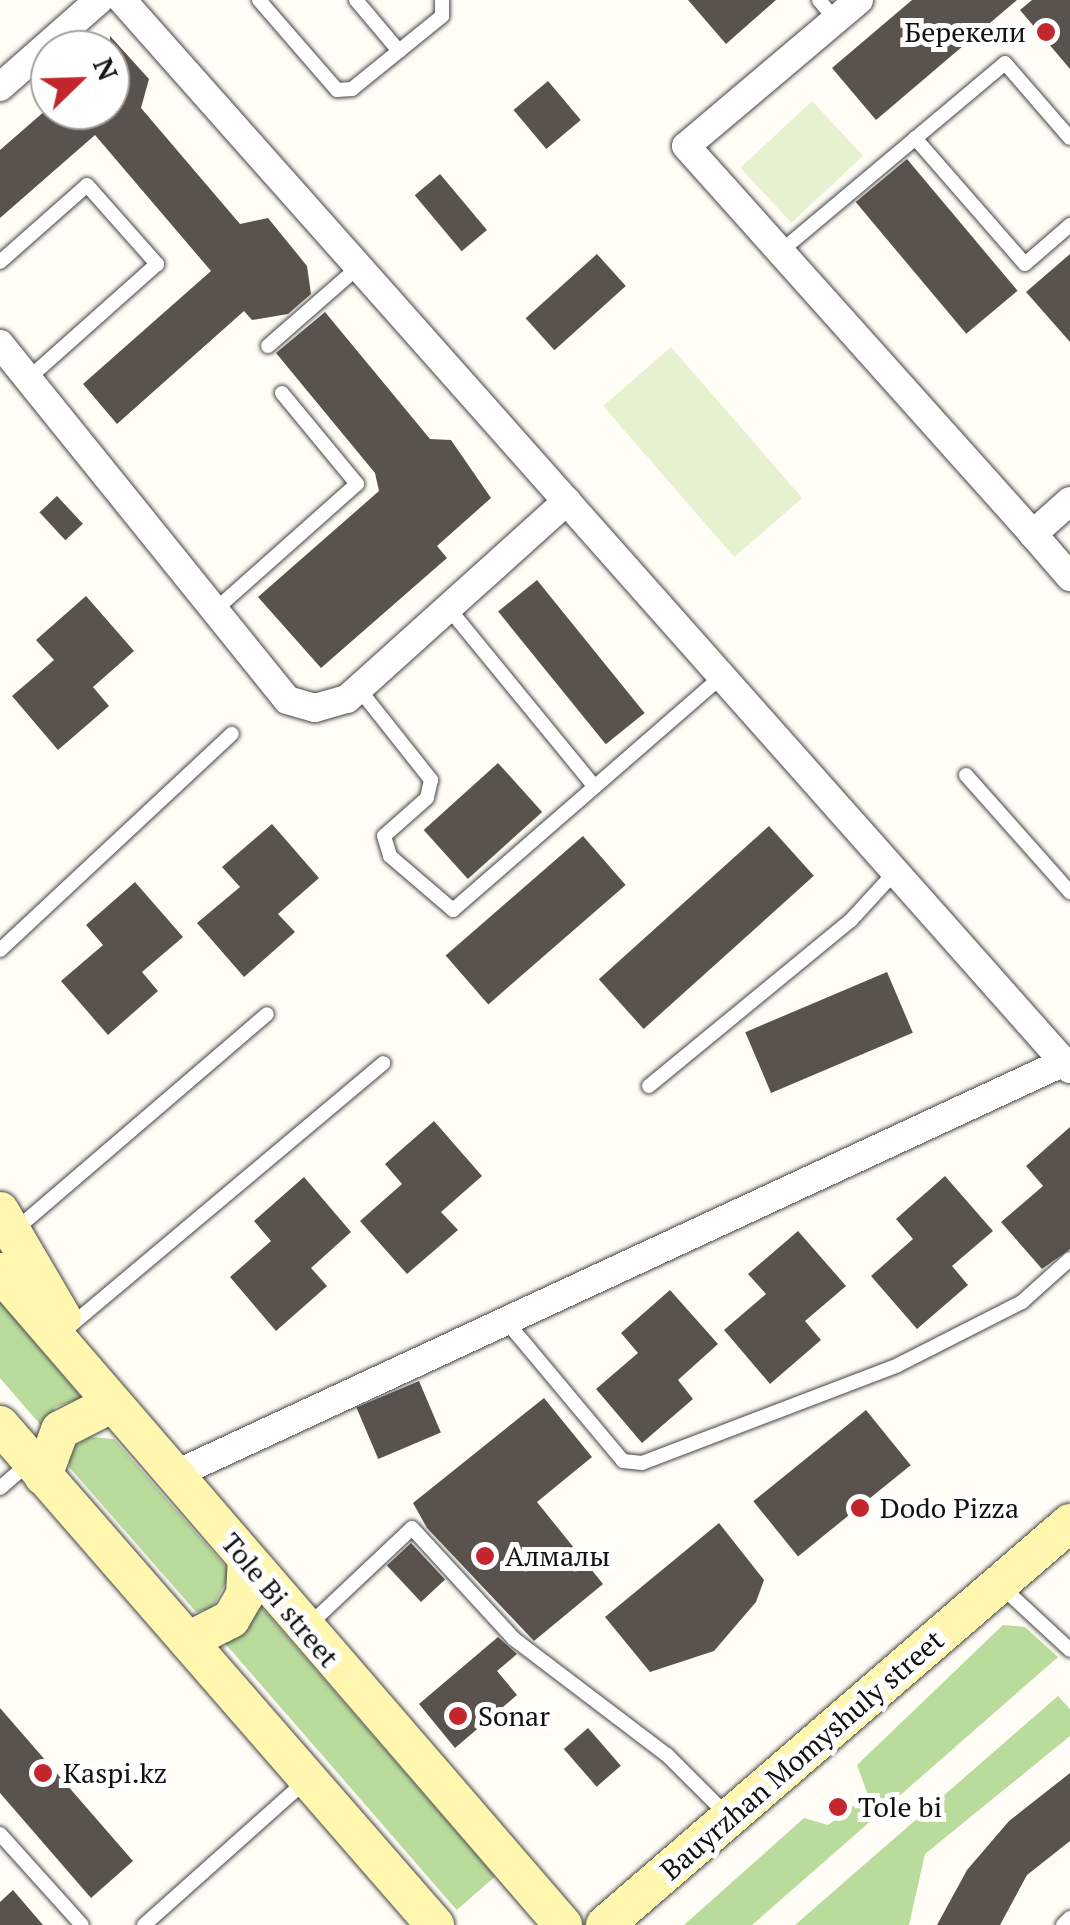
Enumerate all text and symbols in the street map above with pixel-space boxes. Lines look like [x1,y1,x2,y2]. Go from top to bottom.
place label: Берекели [904,15,1026,49]
marker: Берекели [1035,21,1057,43]
north arrow [30,30,130,130]
text: N [85,52,127,86]
place label: Dodo Pizza [880,1491,1019,1525]
marker: Dodo Pizza [849,1497,871,1519]
street label: Tole Bi street [214,1526,346,1674]
place label: Алмалы [505,1539,610,1573]
marker: Алмалы [474,1545,496,1567]
street label: Bauyrzhan Momyshuly street [654,1623,950,1887]
place label: Sonar [478,1699,550,1733]
marker: Sonar [447,1705,469,1727]
place label: Kaspi.kz [63,1756,167,1790]
marker: Kaspi.kz [32,1762,54,1784]
place label: Tole bi [858,1790,942,1824]
marker: Tole bi [827,1796,849,1818]

